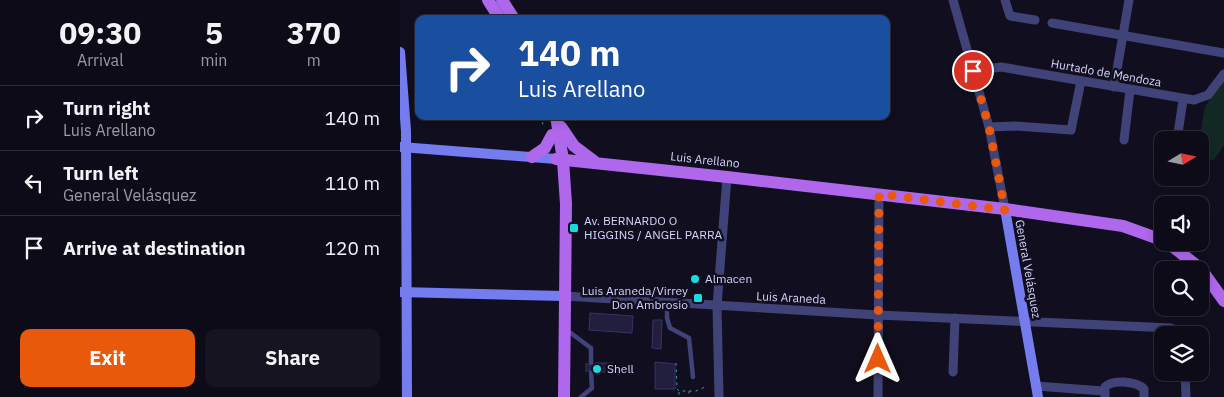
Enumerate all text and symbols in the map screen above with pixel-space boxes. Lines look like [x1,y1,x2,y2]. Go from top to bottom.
text: 09:30 [59,13,141,52]
text: 5 [205,13,223,52]
text: 370 [287,13,341,52]
text: 140 m [518,30,621,76]
icon: right [435,35,500,100]
text: Arrival [77,50,124,70]
text: min [200,50,227,70]
text: m [307,50,321,70]
pin [952,50,994,92]
street label: Hurtado de Mendoza [1050,55,1163,90]
icon: arrive [959,57,987,85]
text: Luis Arellano [518,74,645,103]
text: Turn right [63,96,150,120]
icon: right [20,104,48,132]
text: 140 m [325,106,380,130]
text: Luis Arellano [63,120,156,140]
north arrow [1154,131,1209,186]
map controls [1154,131,1209,381]
street label: Luis Arellano [670,148,741,171]
text: Turn left [63,161,139,185]
icon: left [20,169,48,197]
text: 110 m [325,171,380,195]
text: General Velásquez [63,185,197,205]
button: sound [1154,196,1209,251]
place label: Av. BERNARDO O HIGGINS / ANGEL PARRA [584,213,723,242]
street label: General Velásquez [1012,218,1045,320]
marker: Av. BERNARDO O HIGGINS / ANGEL PARRA [568,222,580,234]
icon: arrive [20,234,48,262]
text: Arrive at destination [63,236,246,260]
text: 120 m [325,236,380,260]
button: search [1154,261,1209,316]
place label: Almacen [705,271,752,286]
marker: Almacen [689,273,701,285]
place label: Luis Araneda/Virrey Don Ambrosio [582,283,688,312]
street label: Luis Araneda [756,288,827,307]
marker: Luis Araneda/Virrey Don Ambrosio [692,292,704,304]
button: layers [1154,326,1209,381]
button: Exit [20,329,195,387]
button: Share [205,329,380,387]
position arrow [851,332,903,384]
place label: Shell [607,361,634,376]
marker: Shell [591,363,603,375]

